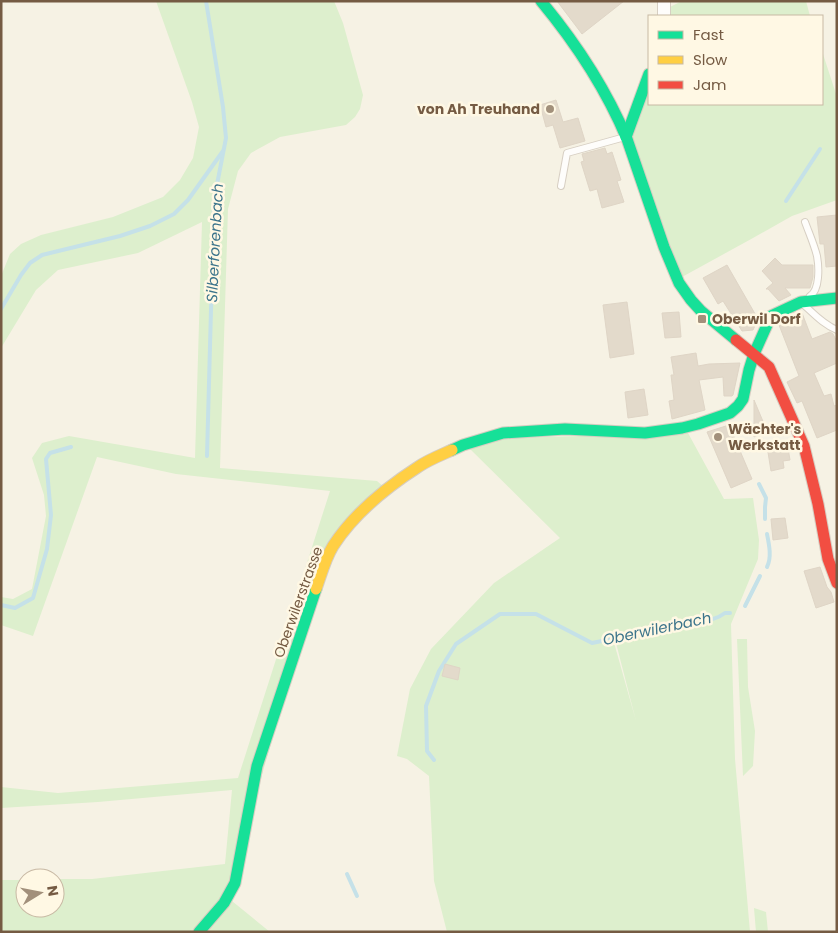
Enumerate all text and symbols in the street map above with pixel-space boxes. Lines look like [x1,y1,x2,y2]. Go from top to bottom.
legend [648,15,823,105]
text: Fast [693,24,724,45]
text: Slow [693,49,728,70]
text: Jam [693,74,727,95]
place label: von Ah Treuhand [417,99,540,119]
marker: von Ah Treuhand [544,103,556,115]
water label: Silberforenbach [201,183,228,303]
place label: Oberwil Dorf [712,309,801,329]
marker: Oberwil Dorf [696,313,708,325]
place label: Wächter's Werkstatt [728,419,802,455]
marker: Wächter's Werkstatt [712,431,724,443]
street label: Oberwilerstrasse [269,543,328,660]
water label: Oberwilerbach [601,607,713,650]
north arrow [15,868,65,918]
text: N [42,884,64,898]

